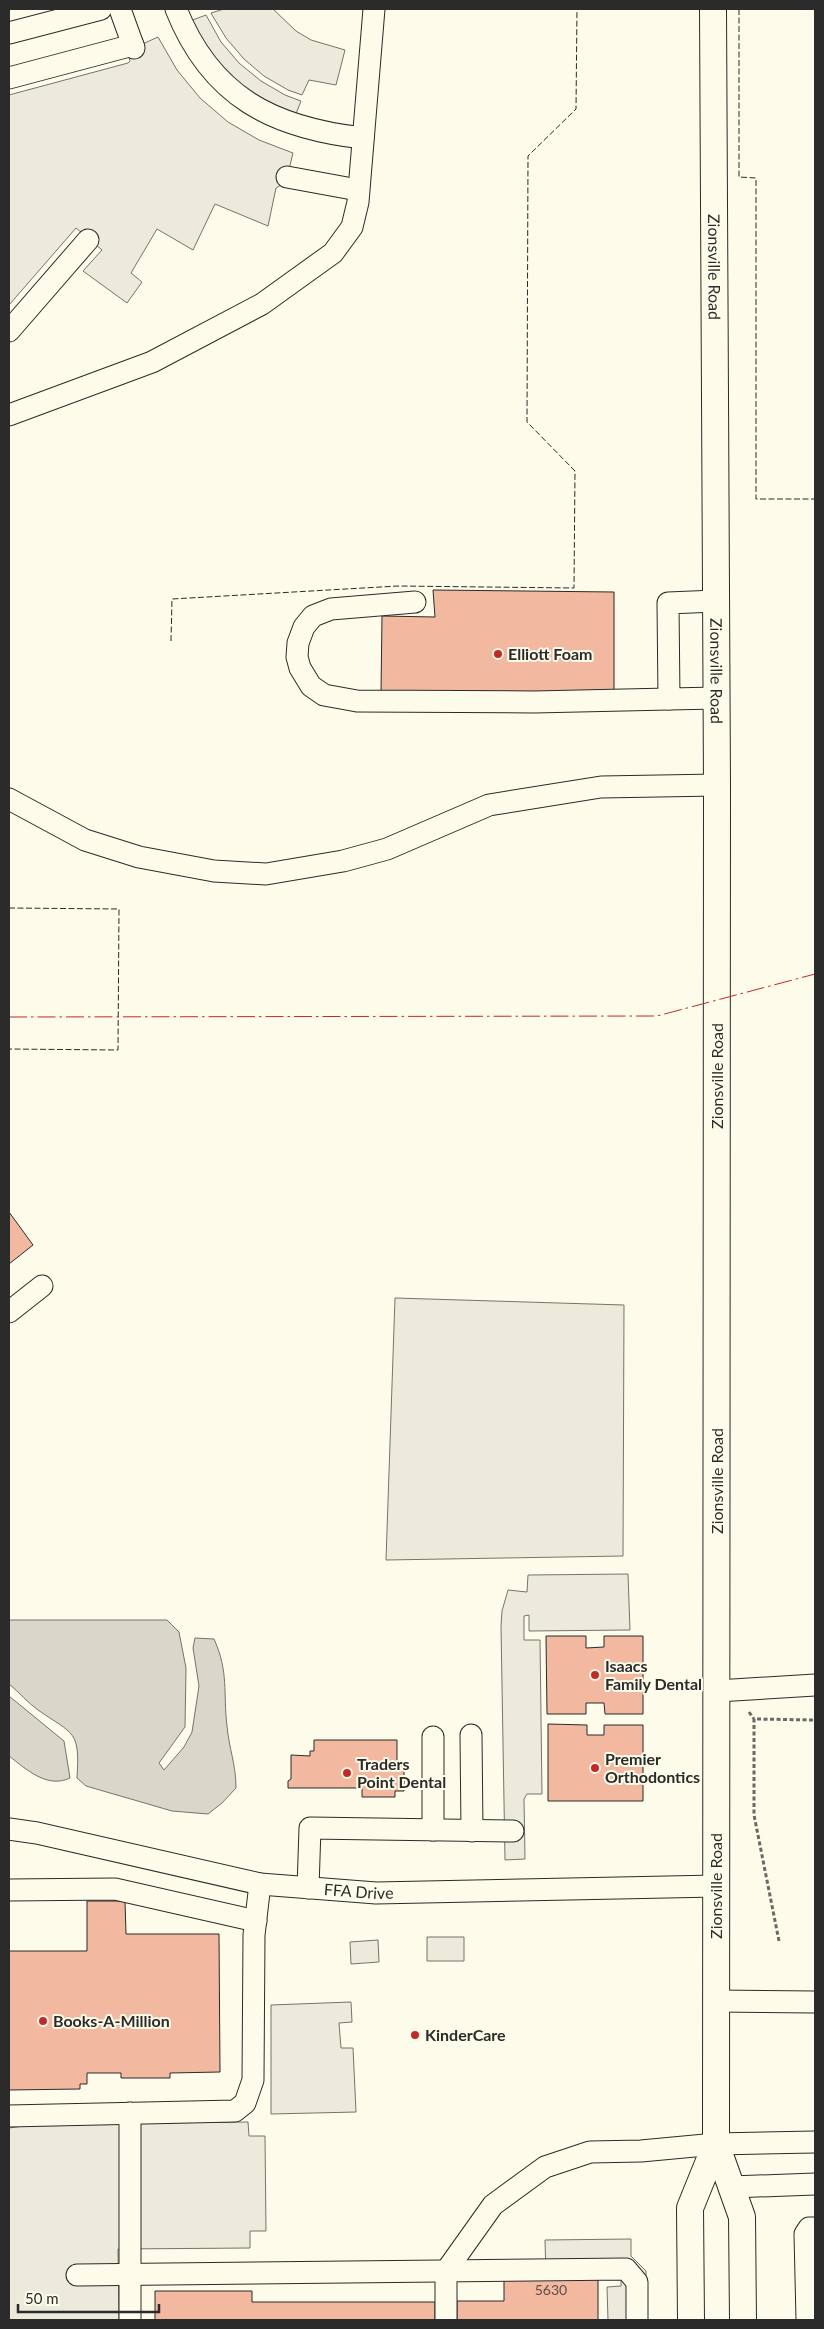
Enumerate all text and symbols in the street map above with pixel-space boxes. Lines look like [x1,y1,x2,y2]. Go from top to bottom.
street label: Zionsville Road [705,214,725,320]
street label: Zionsville Road [707,618,727,724]
place label: Elliott Foam [508,644,592,663]
marker: Elliott Foam [492,648,504,660]
street label: Zionsville Road [707,1023,726,1129]
street label: Zionsville Road [707,1428,726,1534]
place label: Isaacs Family Dental [605,1656,702,1693]
marker: Isaacs Family Dental [589,1669,601,1681]
place label: Premier Orthodontics [605,1749,700,1786]
place label: Traders Point Dental [357,1754,446,1791]
marker: Premier Orthodontics [589,1762,601,1774]
marker: Traders Point Dental [341,1767,353,1779]
street label: Zionsville Road [706,1833,725,1939]
street label: FFA Drive [323,1879,394,1902]
place label: Books-A-Million [53,2011,170,2030]
marker: Books-A-Million [37,2015,49,2027]
place label: KinderCare [425,2025,506,2044]
marker: KinderCare [409,2029,421,2041]
house number: 5630 [535,2281,567,2298]
scale bar [18,2282,159,2314]
text: 50 m [25,2289,59,2307]

